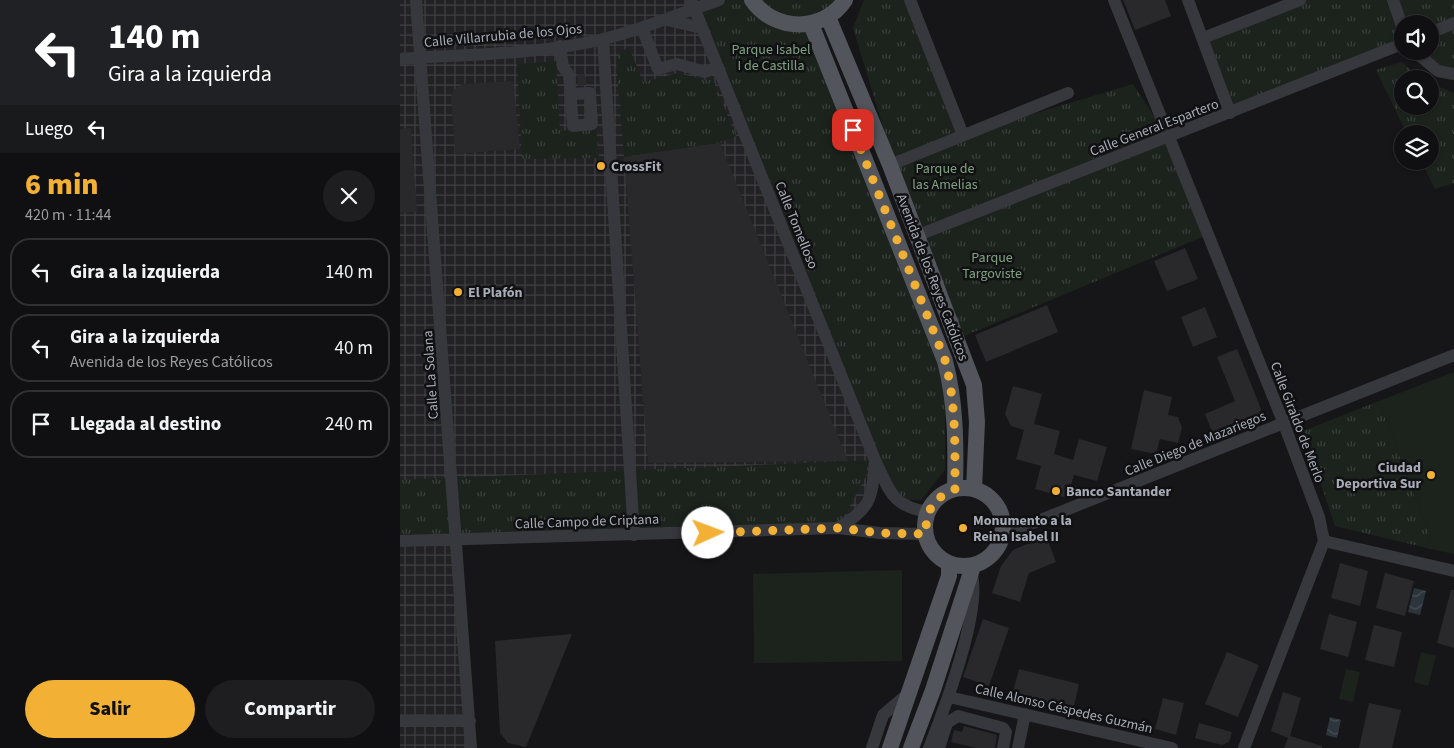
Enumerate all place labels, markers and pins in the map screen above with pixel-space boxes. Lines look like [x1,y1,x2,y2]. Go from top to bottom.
pin [832,109,874,151]
place label: CrossFit [611,157,662,177]
marker: CrossFit [595,160,607,172]
place label: El Plafón [468,283,523,303]
marker: El Plafón [452,286,464,298]
place label: Ciudad Deportiva Sur [1336,458,1421,494]
marker: Ciudad Deportiva Sur [1425,469,1437,481]
place label: Banco Santander [1066,482,1171,502]
marker: Banco Santander [1050,485,1062,497]
place label: Monumento a la Reina Isabel II [973,511,1072,547]
marker: Monumento a la Reina Isabel II [957,522,969,534]

